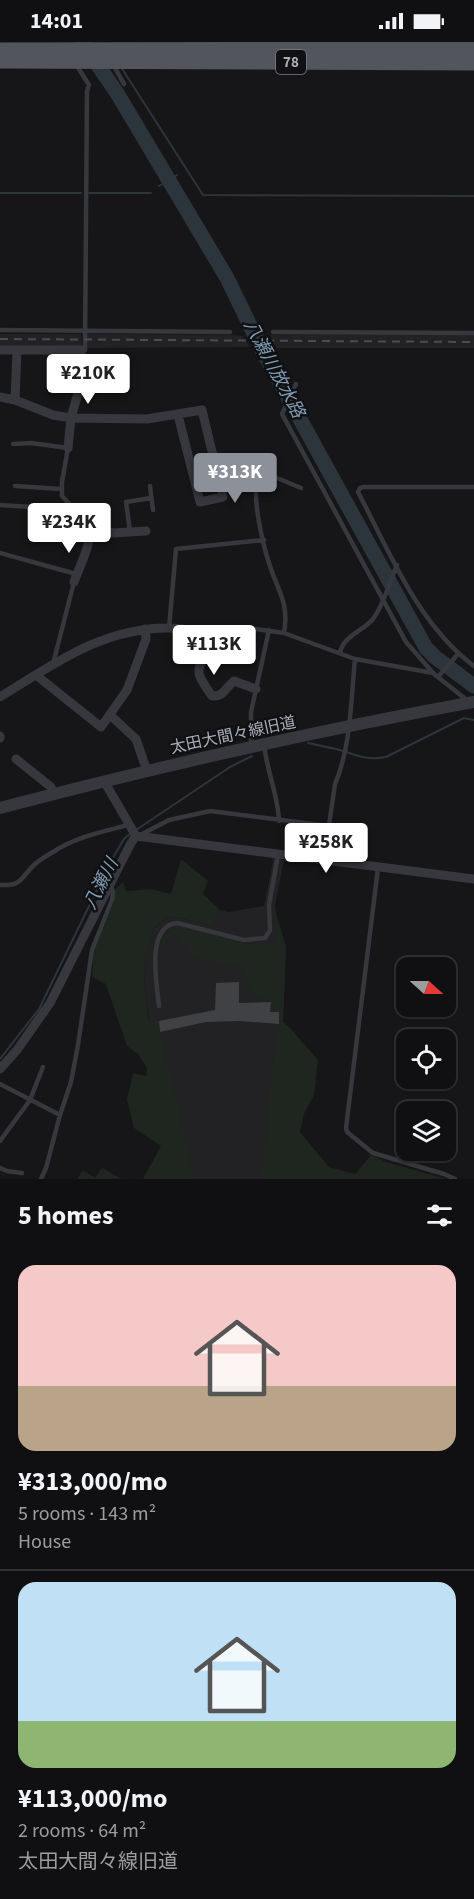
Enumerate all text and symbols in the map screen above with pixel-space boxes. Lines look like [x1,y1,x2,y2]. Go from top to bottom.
text: 14:01 [30,5,83,37]
road number: 78 [276,50,306,74]
water label: 八瀬川放水路 [238,315,311,424]
pin: ¥210K [46,354,130,405]
text: ¥210K [61,359,115,387]
pin: ¥313K [193,453,277,504]
text: ¥313K [208,458,262,486]
pin: ¥234K [27,503,111,554]
text: ¥234K [42,508,96,536]
pin: ¥113K [172,625,256,676]
text: ¥113K [187,630,241,658]
street label: 太田大間々線旧道 [168,711,298,759]
pin: ¥258K [284,823,368,874]
text: ¥258K [299,828,353,856]
water label: 八瀬川 [78,852,125,914]
north arrow [396,957,456,1017]
map controls [396,957,456,1161]
button: locate [396,1029,456,1089]
button: layers [396,1101,456,1161]
text: 5 homes [18,1197,113,1234]
icon: filters [423,1199,456,1232]
icon: home [183,1304,291,1412]
text: ¥313,000/mo [18,1463,167,1500]
text: 5 rooms · 143 m² [18,1500,156,1528]
text: House [18,1528,71,1556]
icon: home [183,1621,291,1729]
text: ¥113,000/mo [18,1780,167,1817]
text: 2 rooms · 64 m² [18,1817,146,1845]
text: 太田大間々線旧道 [18,1848,178,1876]

